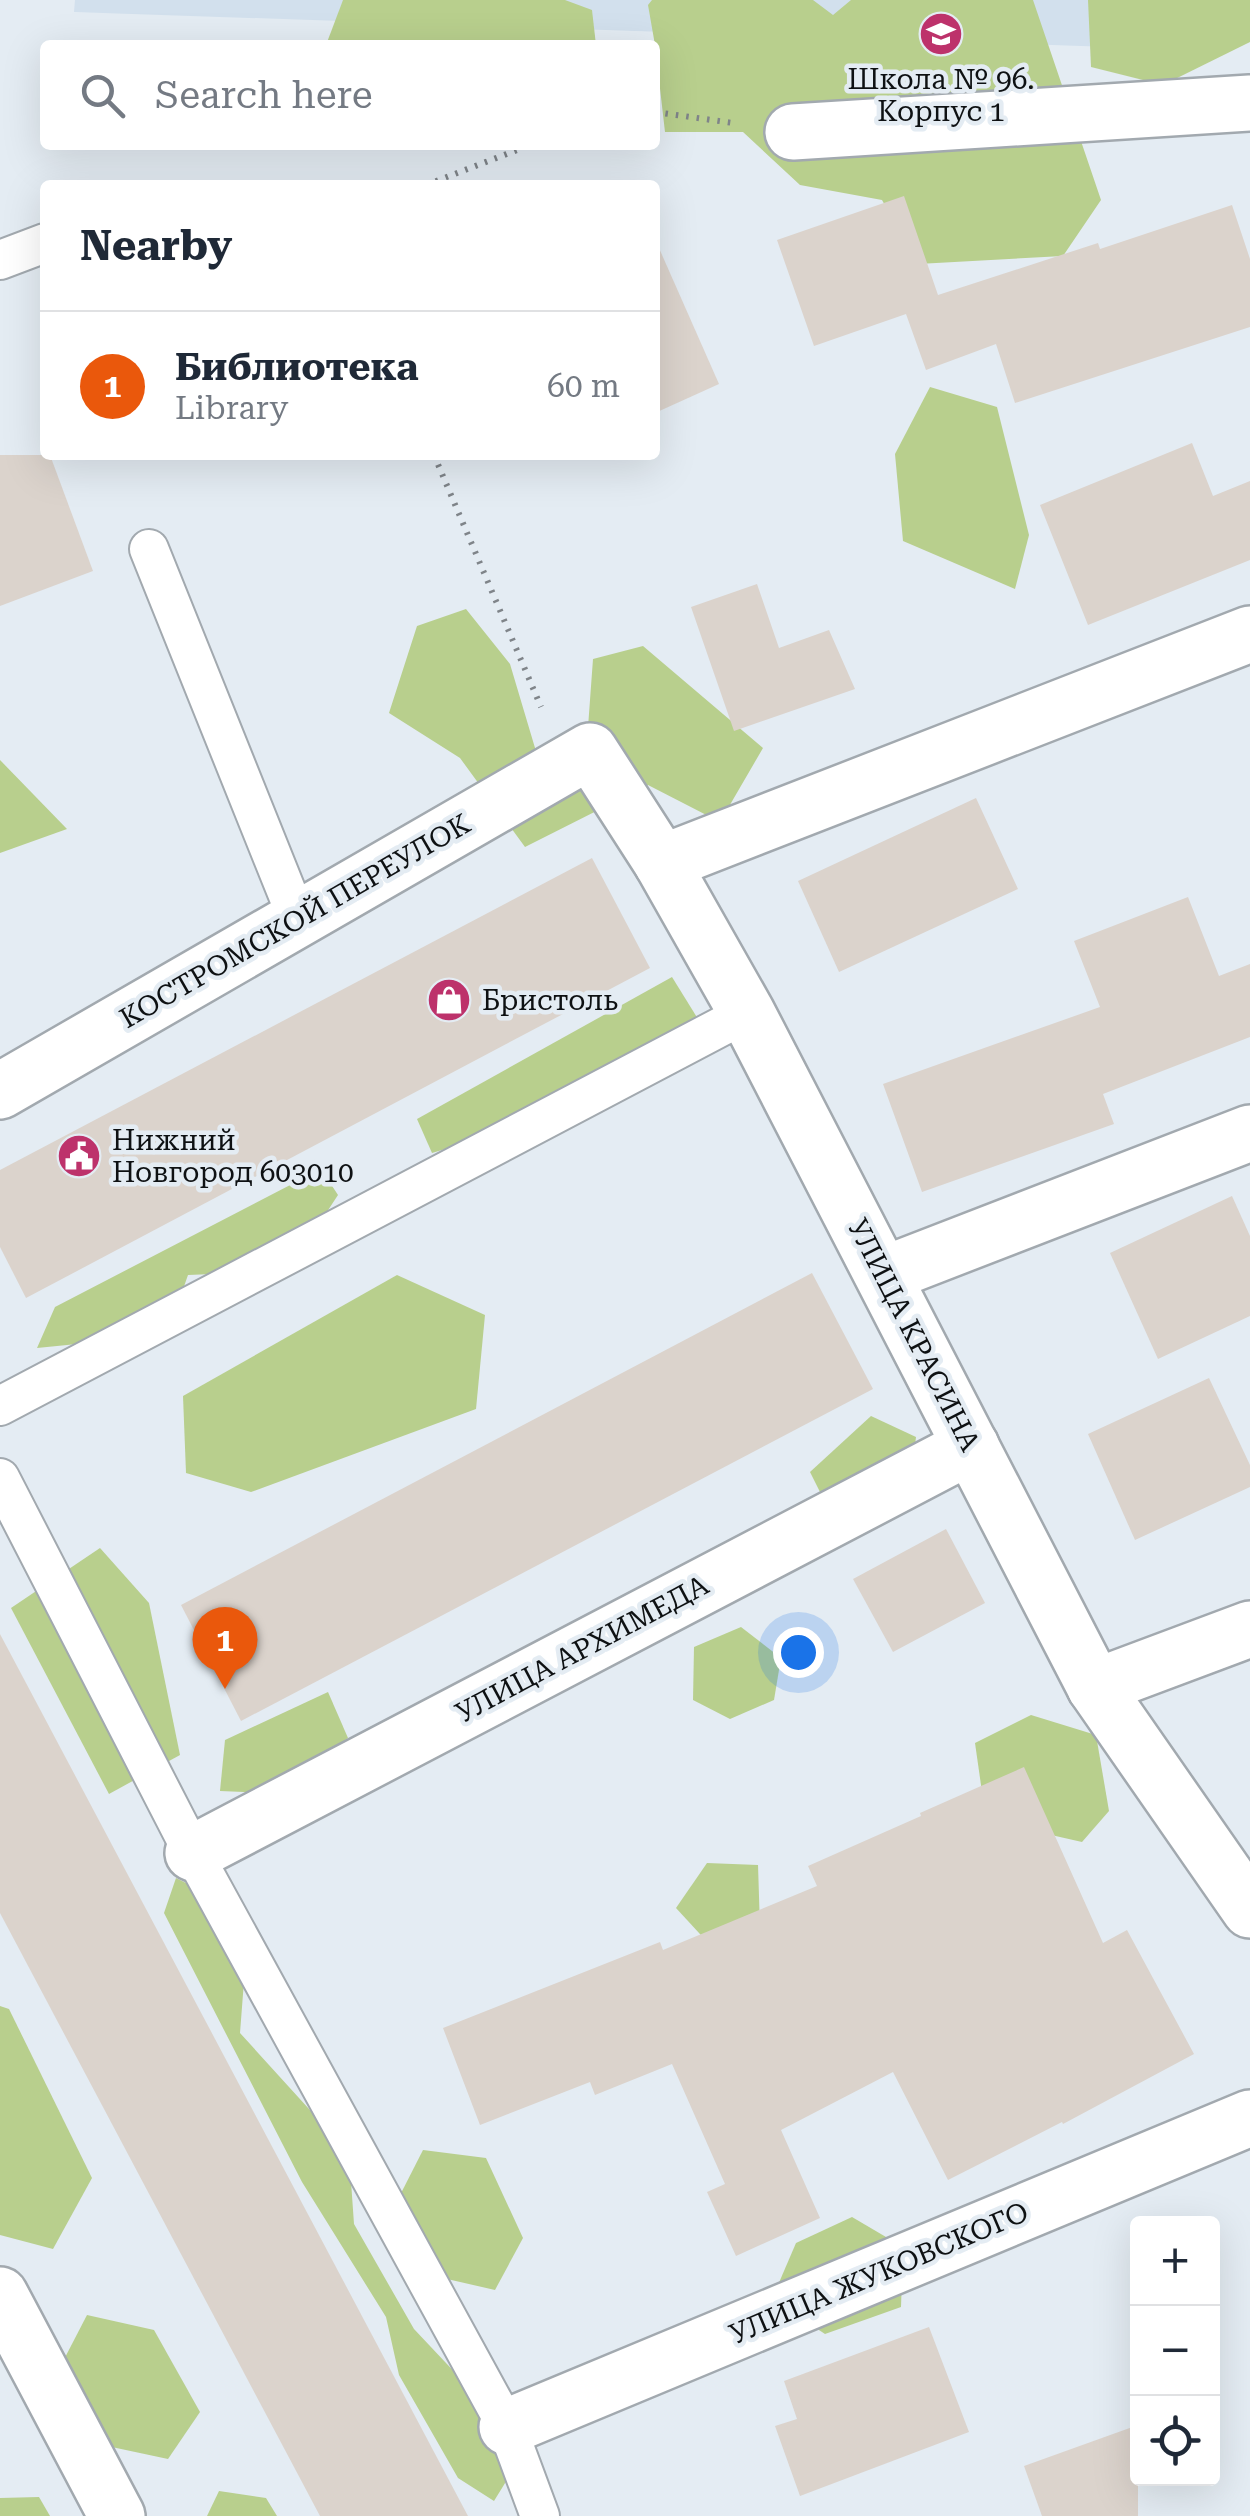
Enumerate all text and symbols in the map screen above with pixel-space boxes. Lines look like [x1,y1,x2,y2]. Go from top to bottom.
school or university icon: Школа № 96. Корпус 1 [918,11,964,57]
search box [40,40,660,150]
place label: Школа № 96. Корпус 1 [847,63,1035,128]
icon: search [75,68,130,123]
text: Search here [155,73,373,117]
text: Nearby [80,221,232,270]
text: Библиотека [175,345,419,389]
text: 1 [104,367,121,405]
text: 60 m [547,367,620,405]
text: Library [175,389,289,427]
street label: КОСТРОМСКОЙ ПЕРЕУЛОК [114,807,476,1035]
shop icon: Бристоль [426,977,472,1023]
place label: Бристоль [482,984,618,1017]
place label: Нижний Новгород 603010 [112,1124,354,1189]
public building icon: Нижний Новгород 603010 [56,1133,102,1179]
street label: УЛИЦА КРАСИНА [841,1213,987,1457]
street label: УЛИЦА АРХИМЕДА [450,1568,714,1730]
pin: 1 [192,1606,258,1689]
your location [773,1627,824,1678]
street label: УЛИЦА ЖУКОВСКОГО [725,2195,1033,2351]
map controls [1130,2216,1220,2486]
button: + [1130,2216,1220,2306]
button: − [1130,2306,1220,2396]
button: locate [1130,2396,1220,2486]

